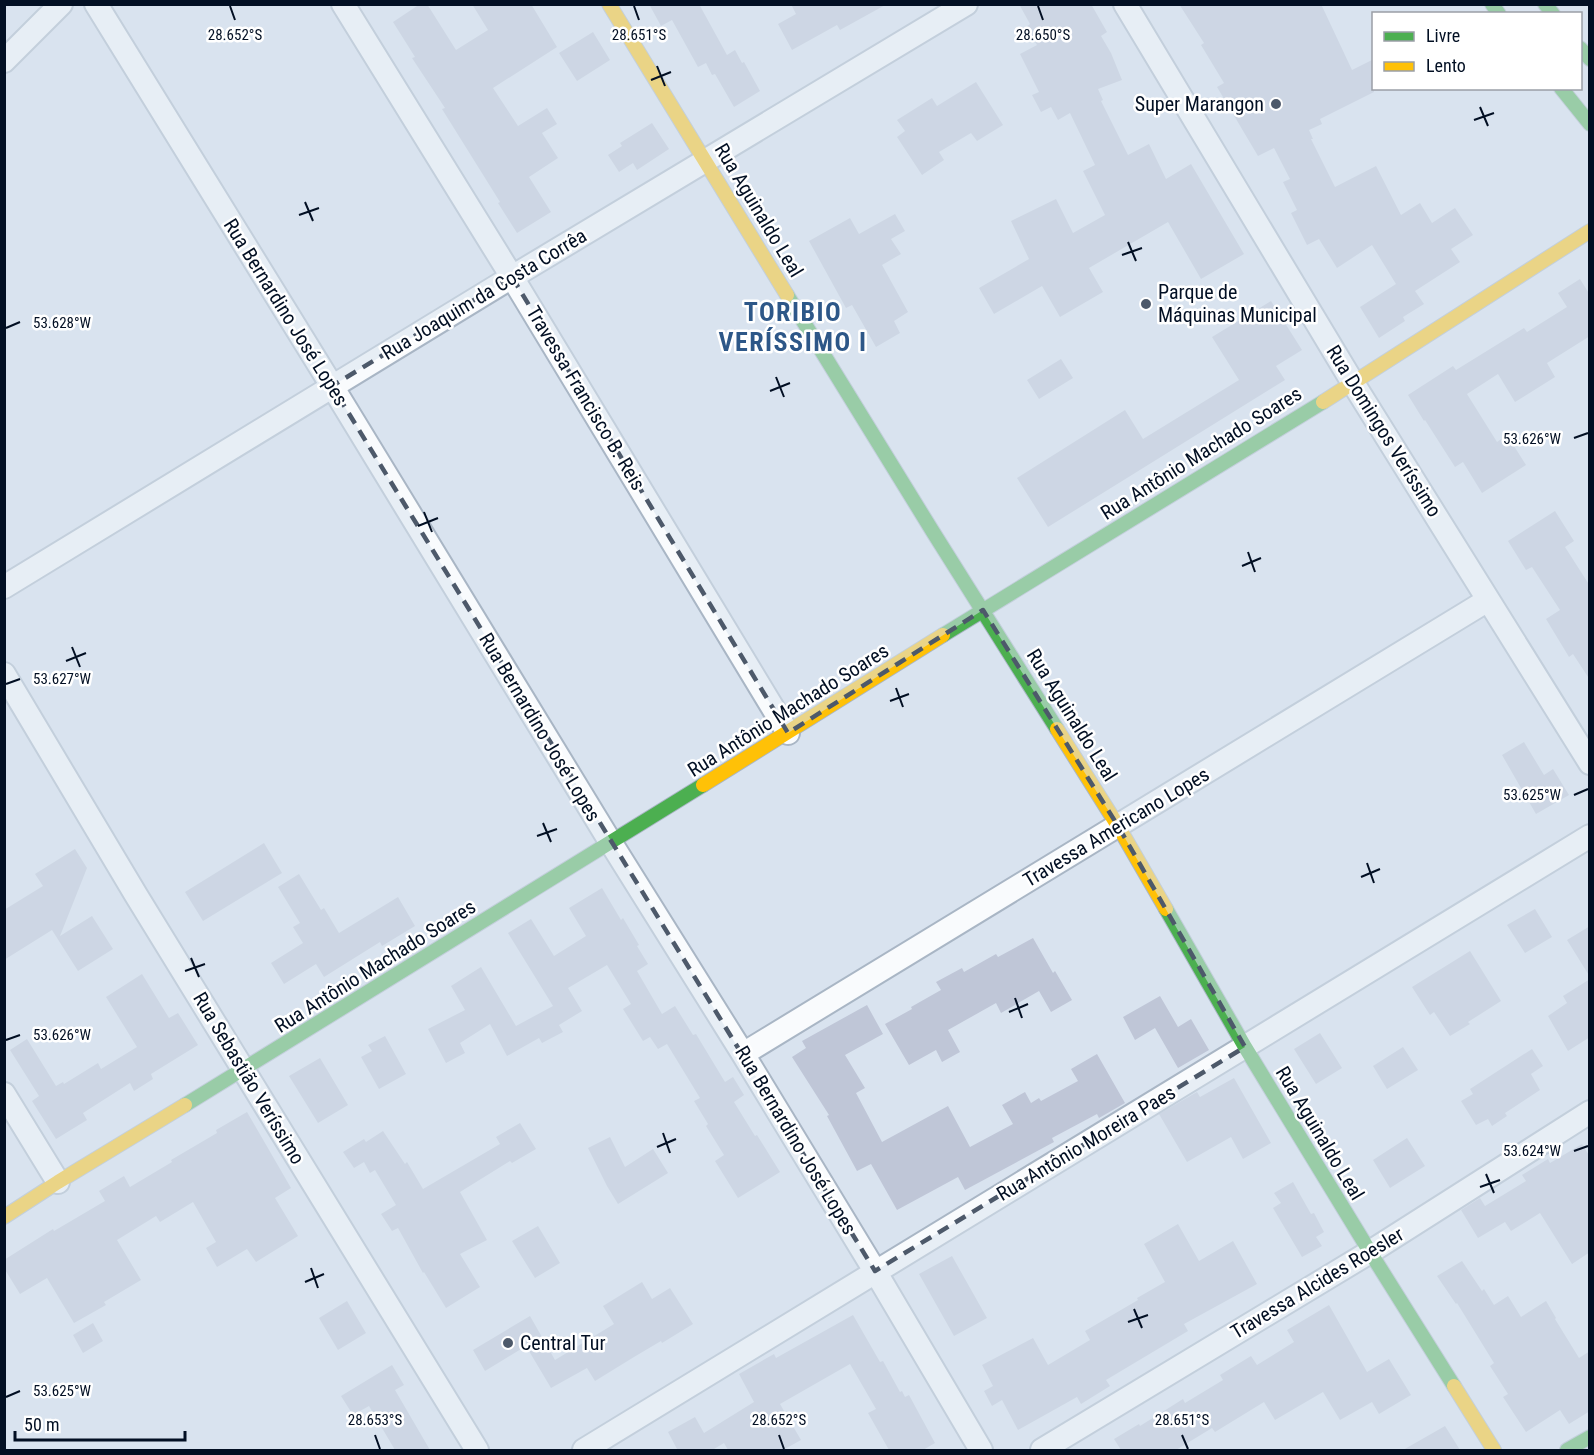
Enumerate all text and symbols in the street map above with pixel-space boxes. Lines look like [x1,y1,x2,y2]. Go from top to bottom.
legend [1372,12,1582,90]
text: Livre [1426,25,1460,46]
text: 28.652°S [208,26,262,44]
text: 28.651°S [612,26,666,44]
text: 28.650°S [1016,26,1070,44]
text: Lento [1426,55,1466,76]
place label: Super Marangon [1135,92,1264,116]
marker: Super Marangon [1269,97,1283,111]
street label: Rua Aguinaldo Leal [710,139,808,281]
street label: Rua Bernardino José Lopes [219,214,353,410]
street label: Rua Joaquim da Costa Corrêa [377,223,591,365]
place label: Parque de Máquinas Municipal [1158,280,1317,327]
district label: TORIBIO VERÍSSIMO I [718,297,868,357]
marker: Parque de Máquinas Municipal [1139,297,1153,311]
street label: Travessa Francisco B. Reis [521,302,651,494]
text: 53.628°W [33,314,92,332]
street label: Rua Domingos Veríssimo [1321,341,1447,521]
street label: Rua Antônio Machado Soares [1096,381,1306,525]
text: 53.626°W [1503,430,1562,448]
street label: Rua Bernardino José Lopes [474,628,606,826]
street label: Rua Antônio Machado Soares [683,638,893,782]
street label: Rua Aguinaldo Leal [1022,644,1122,786]
text: 53.627°W [33,670,92,688]
street label: Travessa Americano Lopes [1019,762,1213,892]
text: 53.625°W [1503,786,1562,804]
street label: Rua Antônio Machado Soares [270,894,480,1038]
street label: Rua Sebastião Veríssimo [188,988,310,1168]
text: 53.626°W [33,1026,92,1044]
street label: Rua Bernardino José Lopes [730,1041,862,1239]
street label: Rua Aguinaldo Leal [1271,1062,1369,1204]
street label: Rua Antônio Moreira Paes [992,1080,1180,1206]
text: 53.624°W [1503,1142,1562,1160]
street label: Travessa Alcides Roesler [1226,1222,1408,1344]
place label: Central Tur [520,1331,606,1355]
marker: Central Tur [501,1336,515,1350]
text: 53.625°W [33,1382,92,1400]
scale bar [15,1404,184,1442]
text: 28.653°S [348,1411,402,1429]
text: 28.652°S [752,1411,806,1429]
text: 28.651°S [1155,1411,1209,1429]
text: 50 m [24,1414,59,1435]

